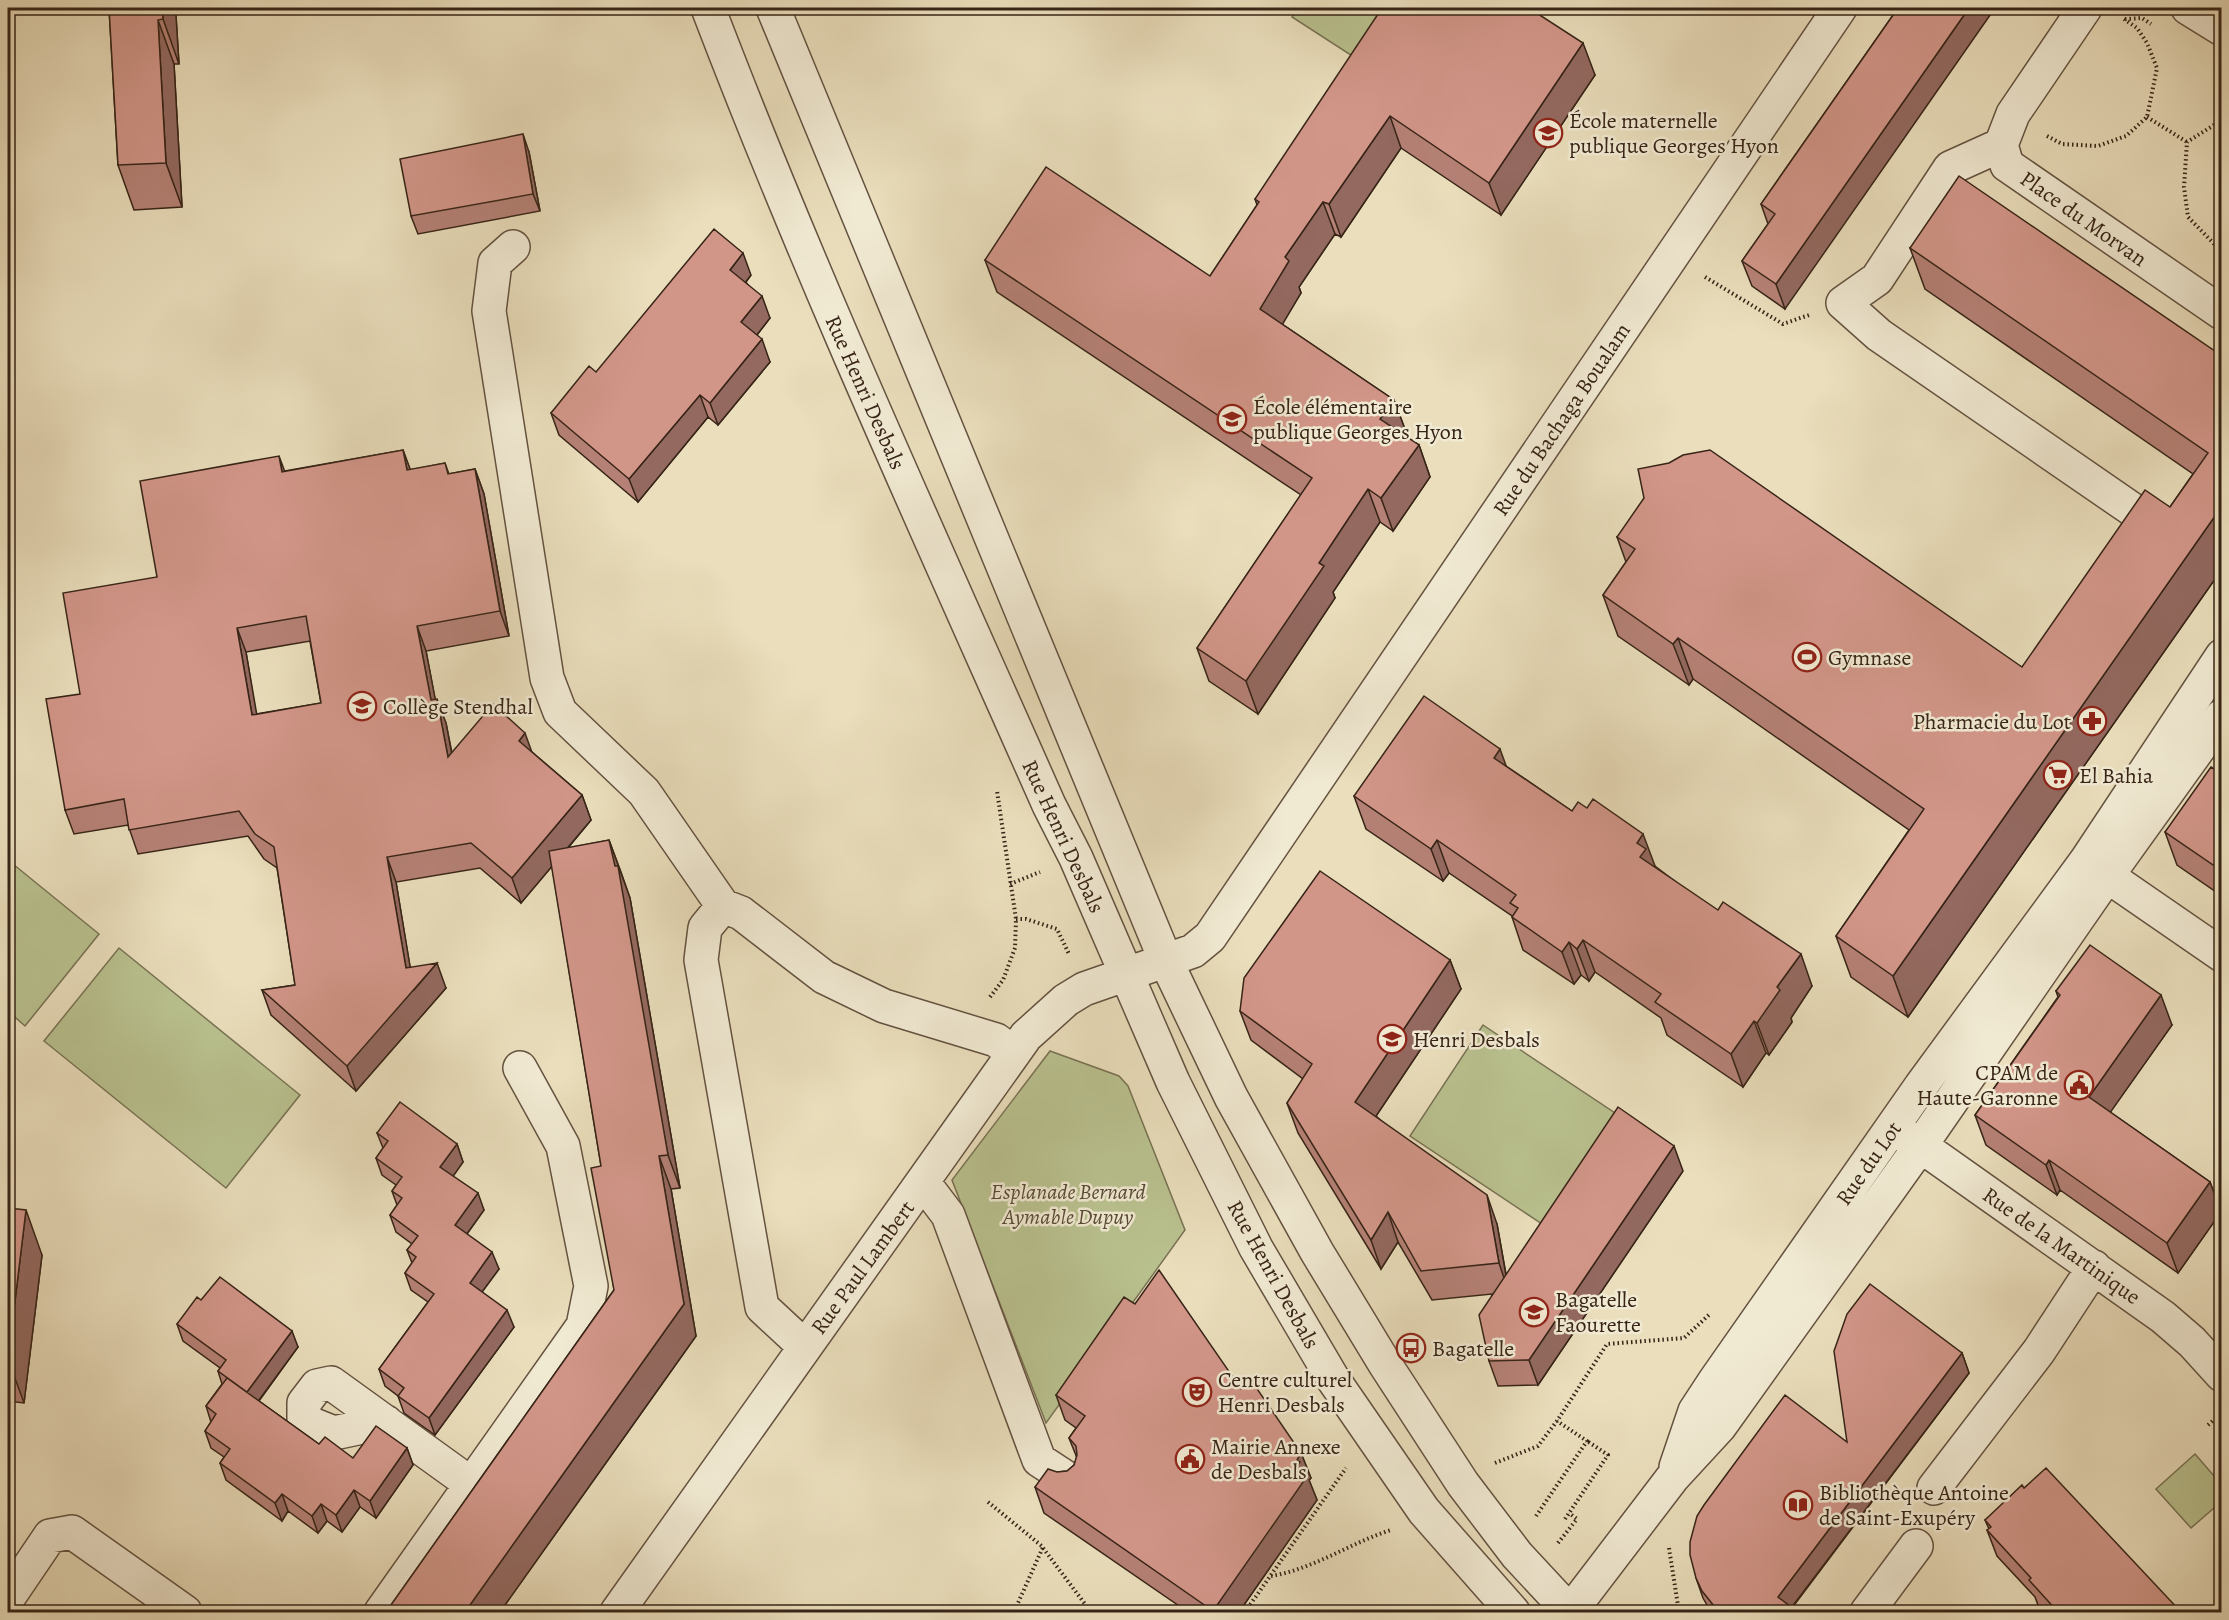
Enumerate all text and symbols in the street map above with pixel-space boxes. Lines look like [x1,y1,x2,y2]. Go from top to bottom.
place label: École maternelle publique Georges Hyon [1569,106,1779,161]
school or university icon: École maternelle publique Georges Hyon [1532,117,1564,149]
street label: Place du Morvan [2014,164,2153,274]
street label: Rue Henri Desbals [818,311,912,474]
street label: Rue du Bachaga Boualam [1486,317,1638,522]
place label: École élémentaire publique Georges Hyon [1253,392,1463,447]
school or university icon: École élémentaire publique Georges Hyon [1216,403,1248,435]
sports icon: Gymnase [1791,641,1823,673]
place label: Gymnase [1828,643,1911,673]
school or university icon: Collège Stendhal [346,690,378,722]
place label: Collège Stendhal [383,692,533,722]
pharmacy icon: Pharmacie du Lot [2076,705,2108,737]
place label: Pharmacie du Lot [1913,707,2071,737]
street label: Rue Henri Desbals [1014,755,1112,918]
supermarket icon: El Bahia [2042,759,2074,791]
place label: El Bahia [2079,761,2154,791]
school or university icon: Henri Desbals [1376,1023,1408,1055]
place label: Henri Desbals [1413,1025,1540,1055]
place label: CPAM de Haute-Garonne [1916,1058,2058,1113]
public building icon: CPAM de Haute-Garonne [2063,1069,2095,1101]
street label: Rue du Lot [1829,1116,1909,1212]
park label: Esplanade Bernard Aymable Dupuy [990,1177,1146,1232]
street label: Rue de la Martinique [1976,1180,2147,1312]
street label: Rue Paul Lambert [804,1194,922,1341]
street label: Rue Henri Desbals [1220,1195,1326,1354]
place label: Bagatelle Faourette [1555,1285,1641,1340]
school or university icon: Bagatelle Faourette [1518,1296,1550,1328]
bus stop icon: Bagatelle [1395,1332,1427,1364]
place label: Bagatelle [1432,1334,1514,1364]
place label: Centre culturel Henri Desbals [1218,1365,1352,1420]
theatre icon: Centre culturel Henri Desbals [1181,1376,1213,1408]
place label: Mairie Annexe de Desbals [1211,1432,1341,1487]
public building icon: Mairie Annexe de Desbals [1174,1443,1206,1475]
place label: Bibliothèque Antoine de Saint-Exupéry [1819,1478,2009,1533]
library icon: Bibliothèque Antoine de Saint-Exupéry [1782,1489,1814,1521]

